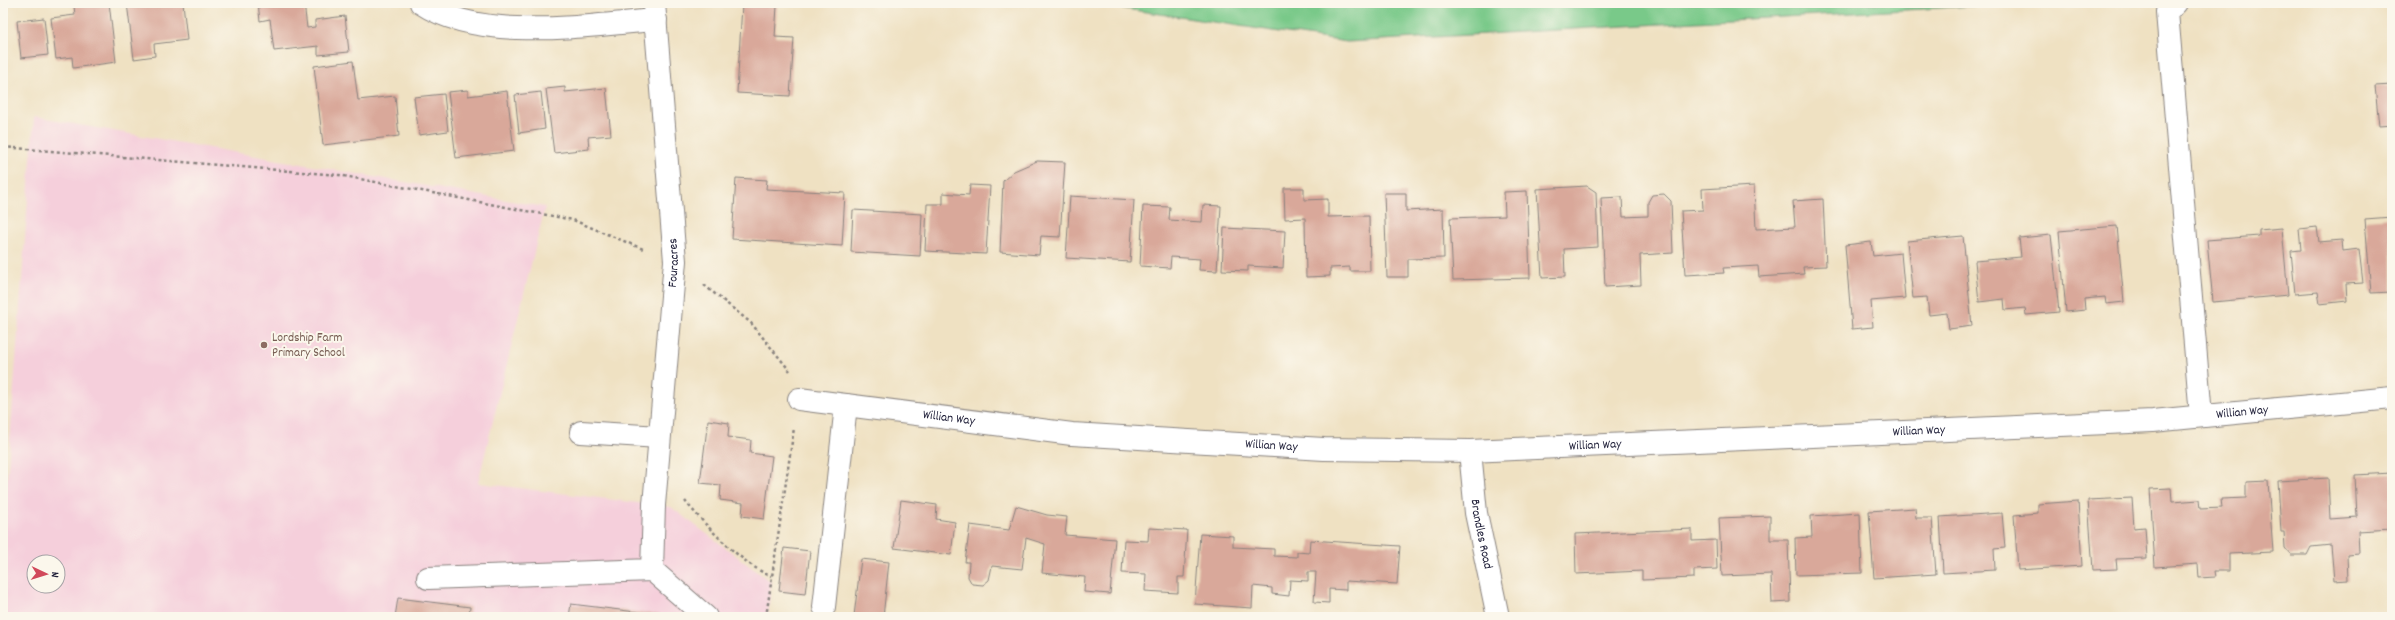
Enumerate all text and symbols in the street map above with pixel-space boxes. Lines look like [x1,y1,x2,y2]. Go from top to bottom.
street label: Fouracres [663,237,685,288]
place label: Lordship Farm Primary School [272,329,345,363]
marker: Lordship Farm Primary School [259,340,269,350]
street label: Willian Way [2215,400,2270,424]
street label: Willian Way [922,405,977,431]
street label: Willian Way [1892,421,1946,442]
street label: Willian Way [1245,435,1299,457]
street label: Willian Way [1569,435,1623,456]
street label: Brandles Road [1465,498,1497,571]
north arrow [26,554,66,594]
text: N [46,571,62,578]

